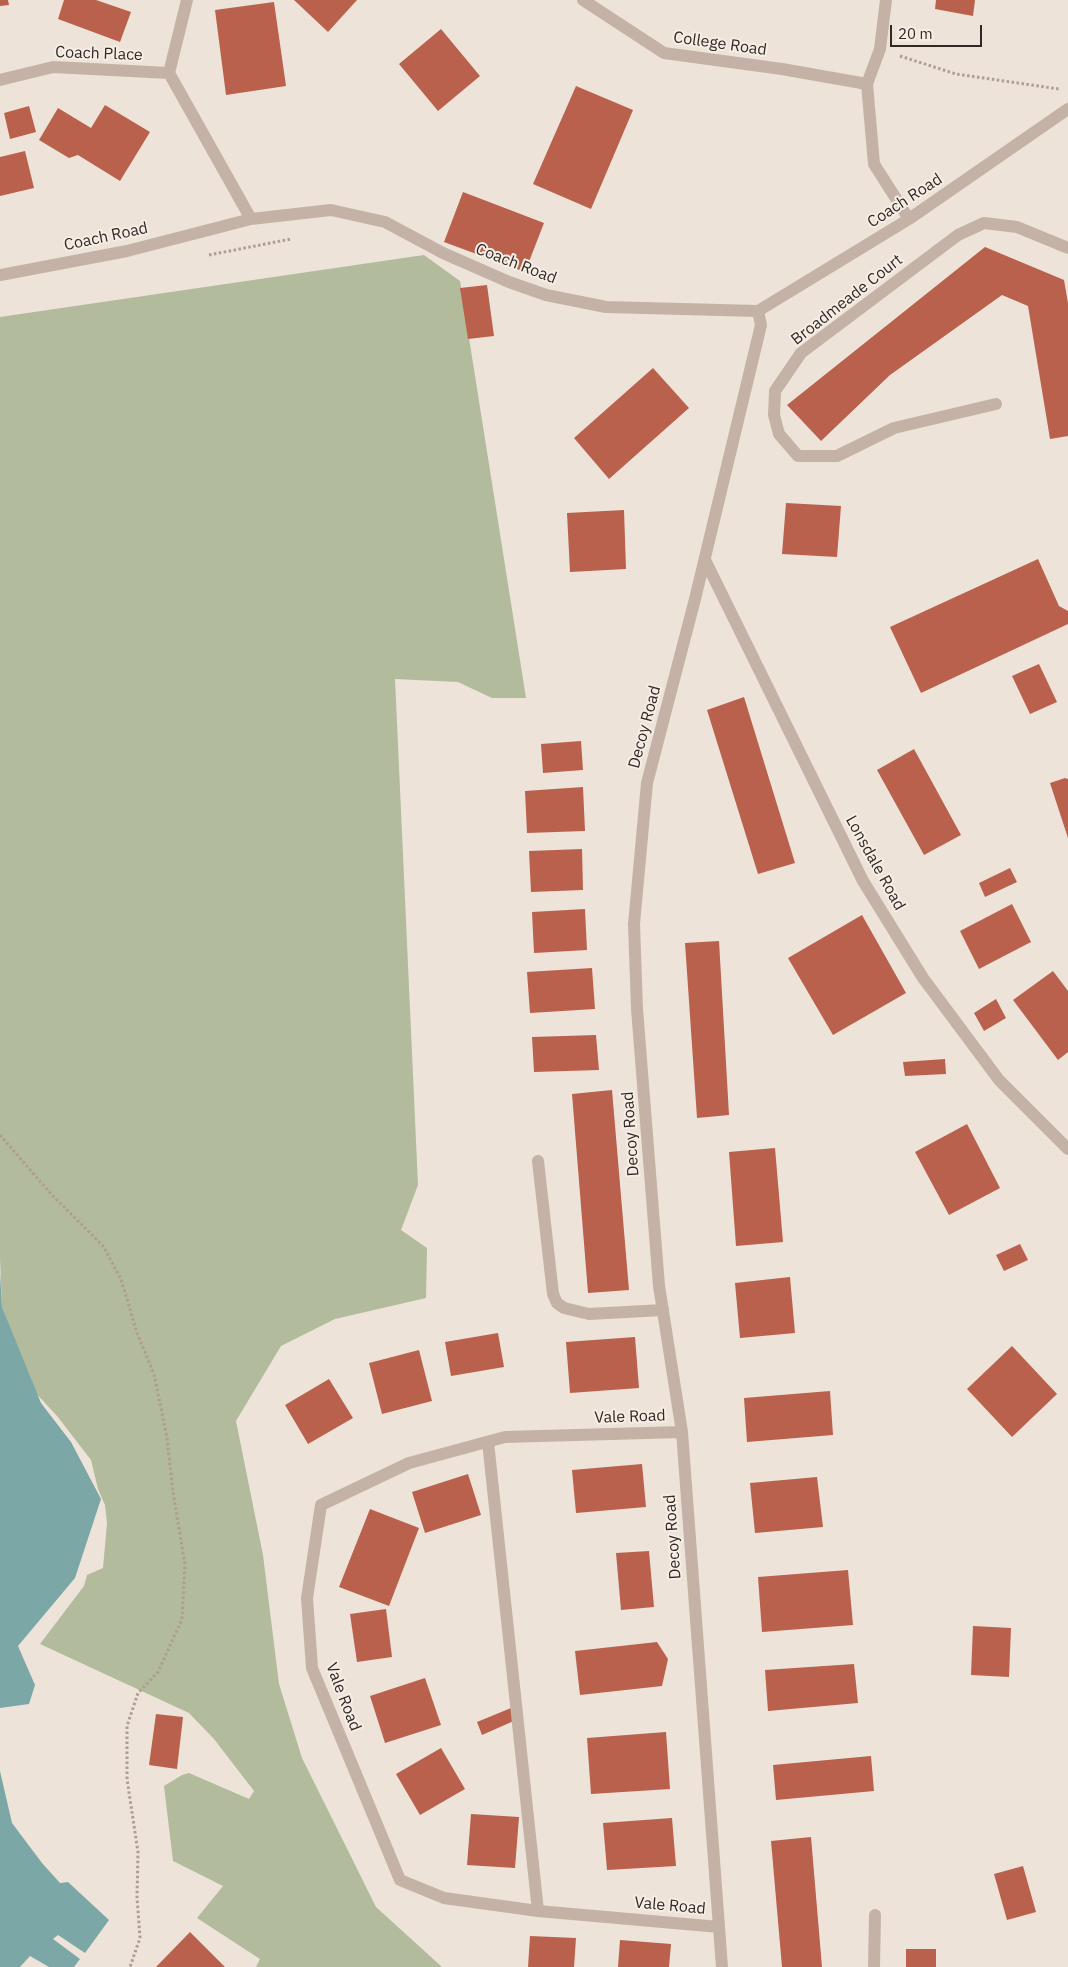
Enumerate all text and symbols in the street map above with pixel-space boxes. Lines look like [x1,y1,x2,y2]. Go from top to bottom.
scale bar [893,15,986,47]
text: 20 m [898,24,933,43]
street label: College Road [672,28,768,60]
street label: Coach Place [55,43,143,65]
street label: Coach Road [864,170,946,232]
street label: Coach Road [62,219,150,255]
street label: Coach Road [473,240,559,288]
street label: Broadmeade Court [788,251,906,349]
street label: Decoy Road [625,684,665,770]
street label: Lonsdale Road [841,812,909,914]
street label: Decoy Road [618,1091,644,1177]
street label: Vale Road [594,1406,666,1428]
street label: Decoy Road [660,1494,686,1580]
street label: Vale Road [321,1660,365,1734]
street label: Vale Road [634,1893,706,1919]

